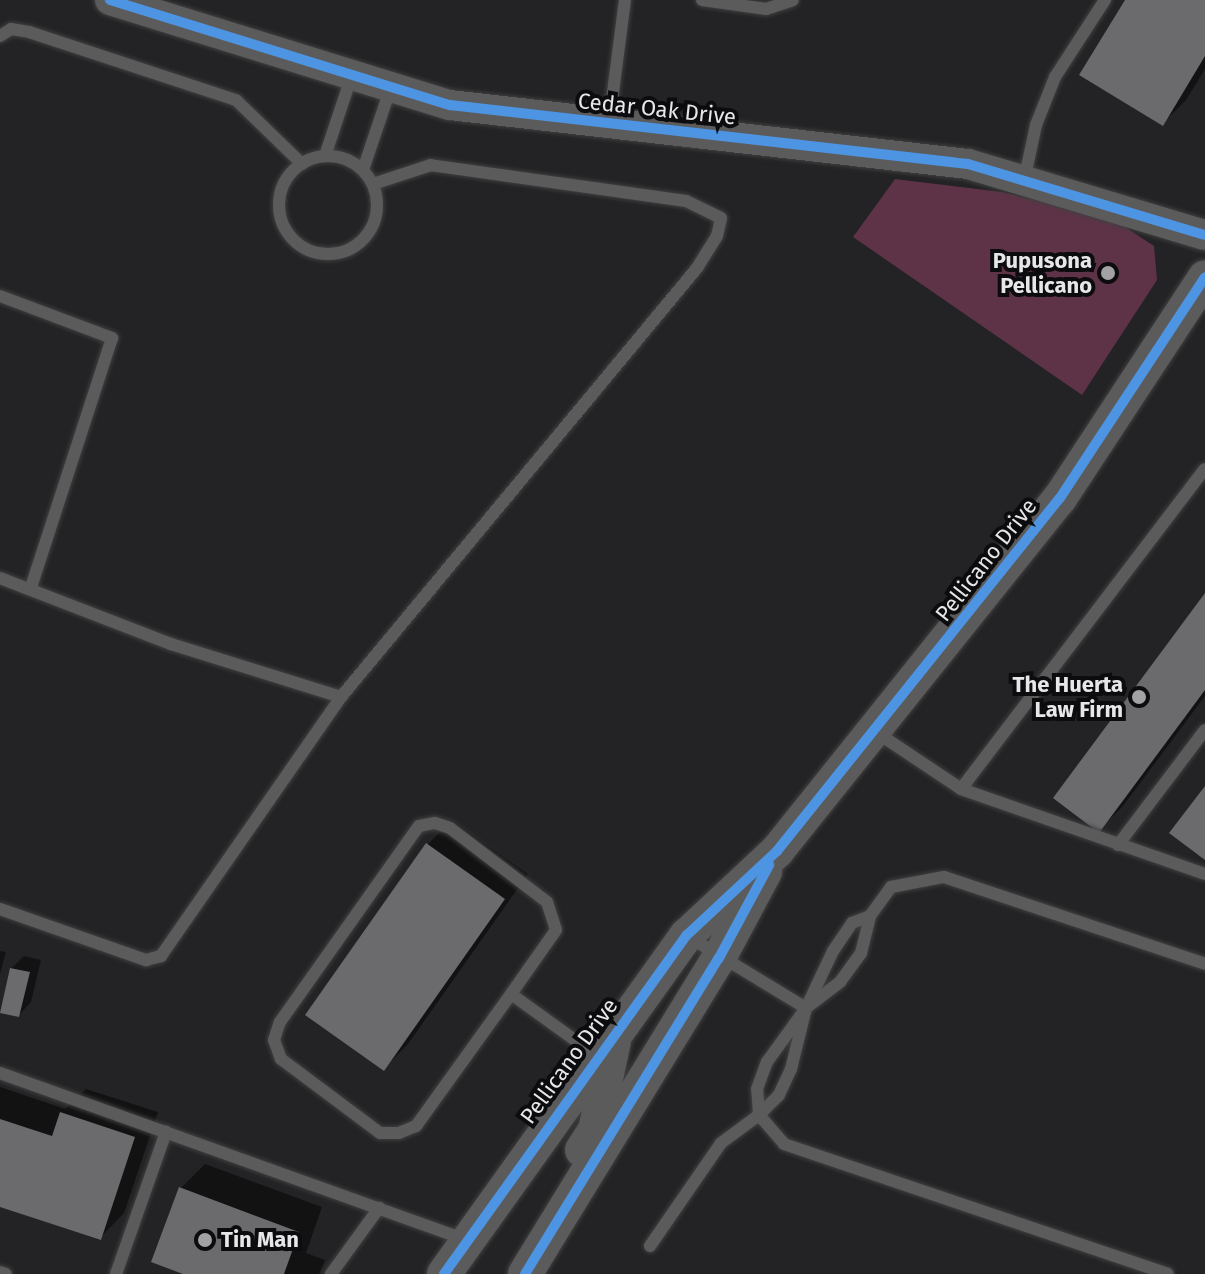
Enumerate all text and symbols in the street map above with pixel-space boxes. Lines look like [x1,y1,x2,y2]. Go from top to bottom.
street label: Cedar Oak Drive [577,88,737,130]
place label: Pupusona Pellicano [993,247,1092,298]
marker: Pupusona Pellicano [1099,264,1117,282]
street label: Pellicano Drive [930,493,1042,627]
place label: The Huerta Law Firm [1013,671,1123,722]
marker: The Huerta Law Firm [1130,688,1148,706]
street label: Pellicano Drive [515,993,623,1129]
place label: Tin Man [221,1227,299,1253]
marker: Tin Man [196,1231,214,1249]

